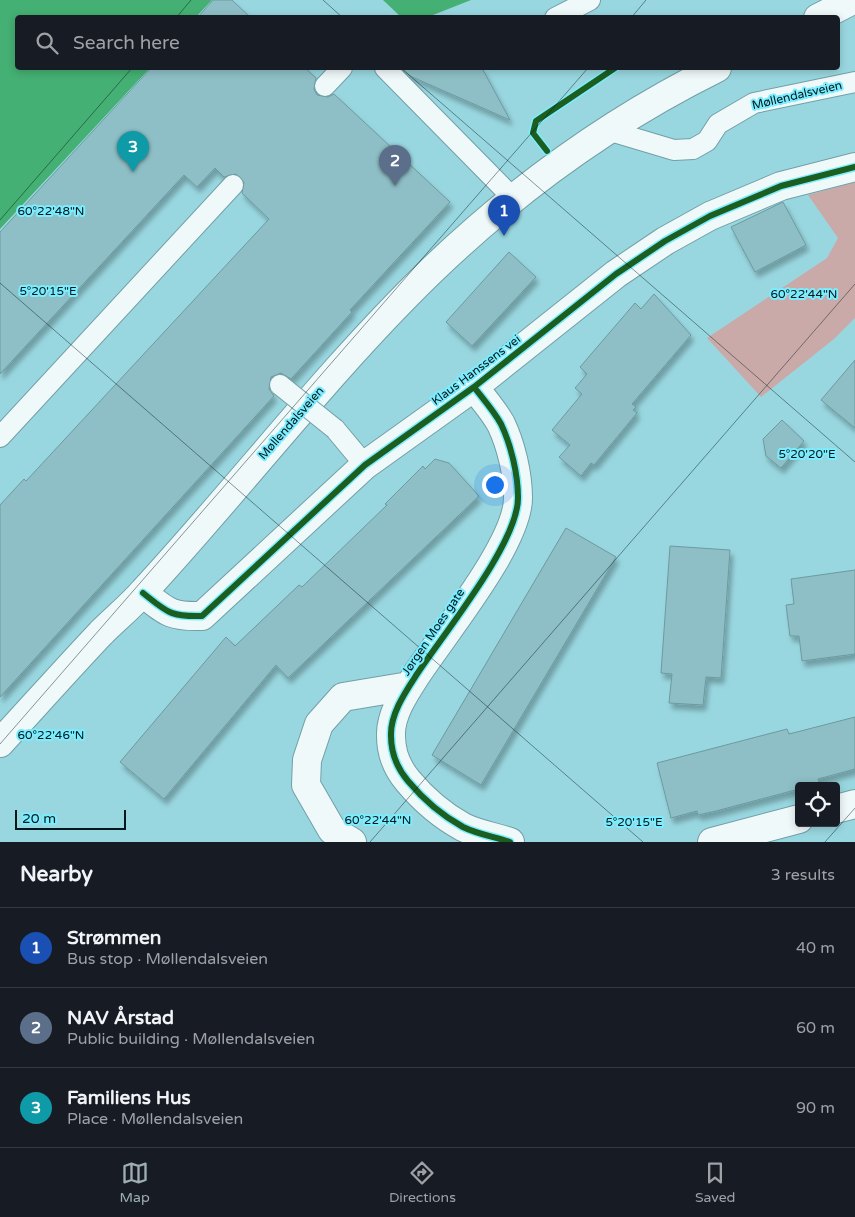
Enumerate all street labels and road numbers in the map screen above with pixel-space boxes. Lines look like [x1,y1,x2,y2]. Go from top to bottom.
street label: Møllendalsveien [751,78,843,112]
street label: Klaus Hanssens vei [429,332,523,408]
street label: Møllendalsveien [256,384,326,462]
street label: Jørgen Moes gate [399,586,467,678]

